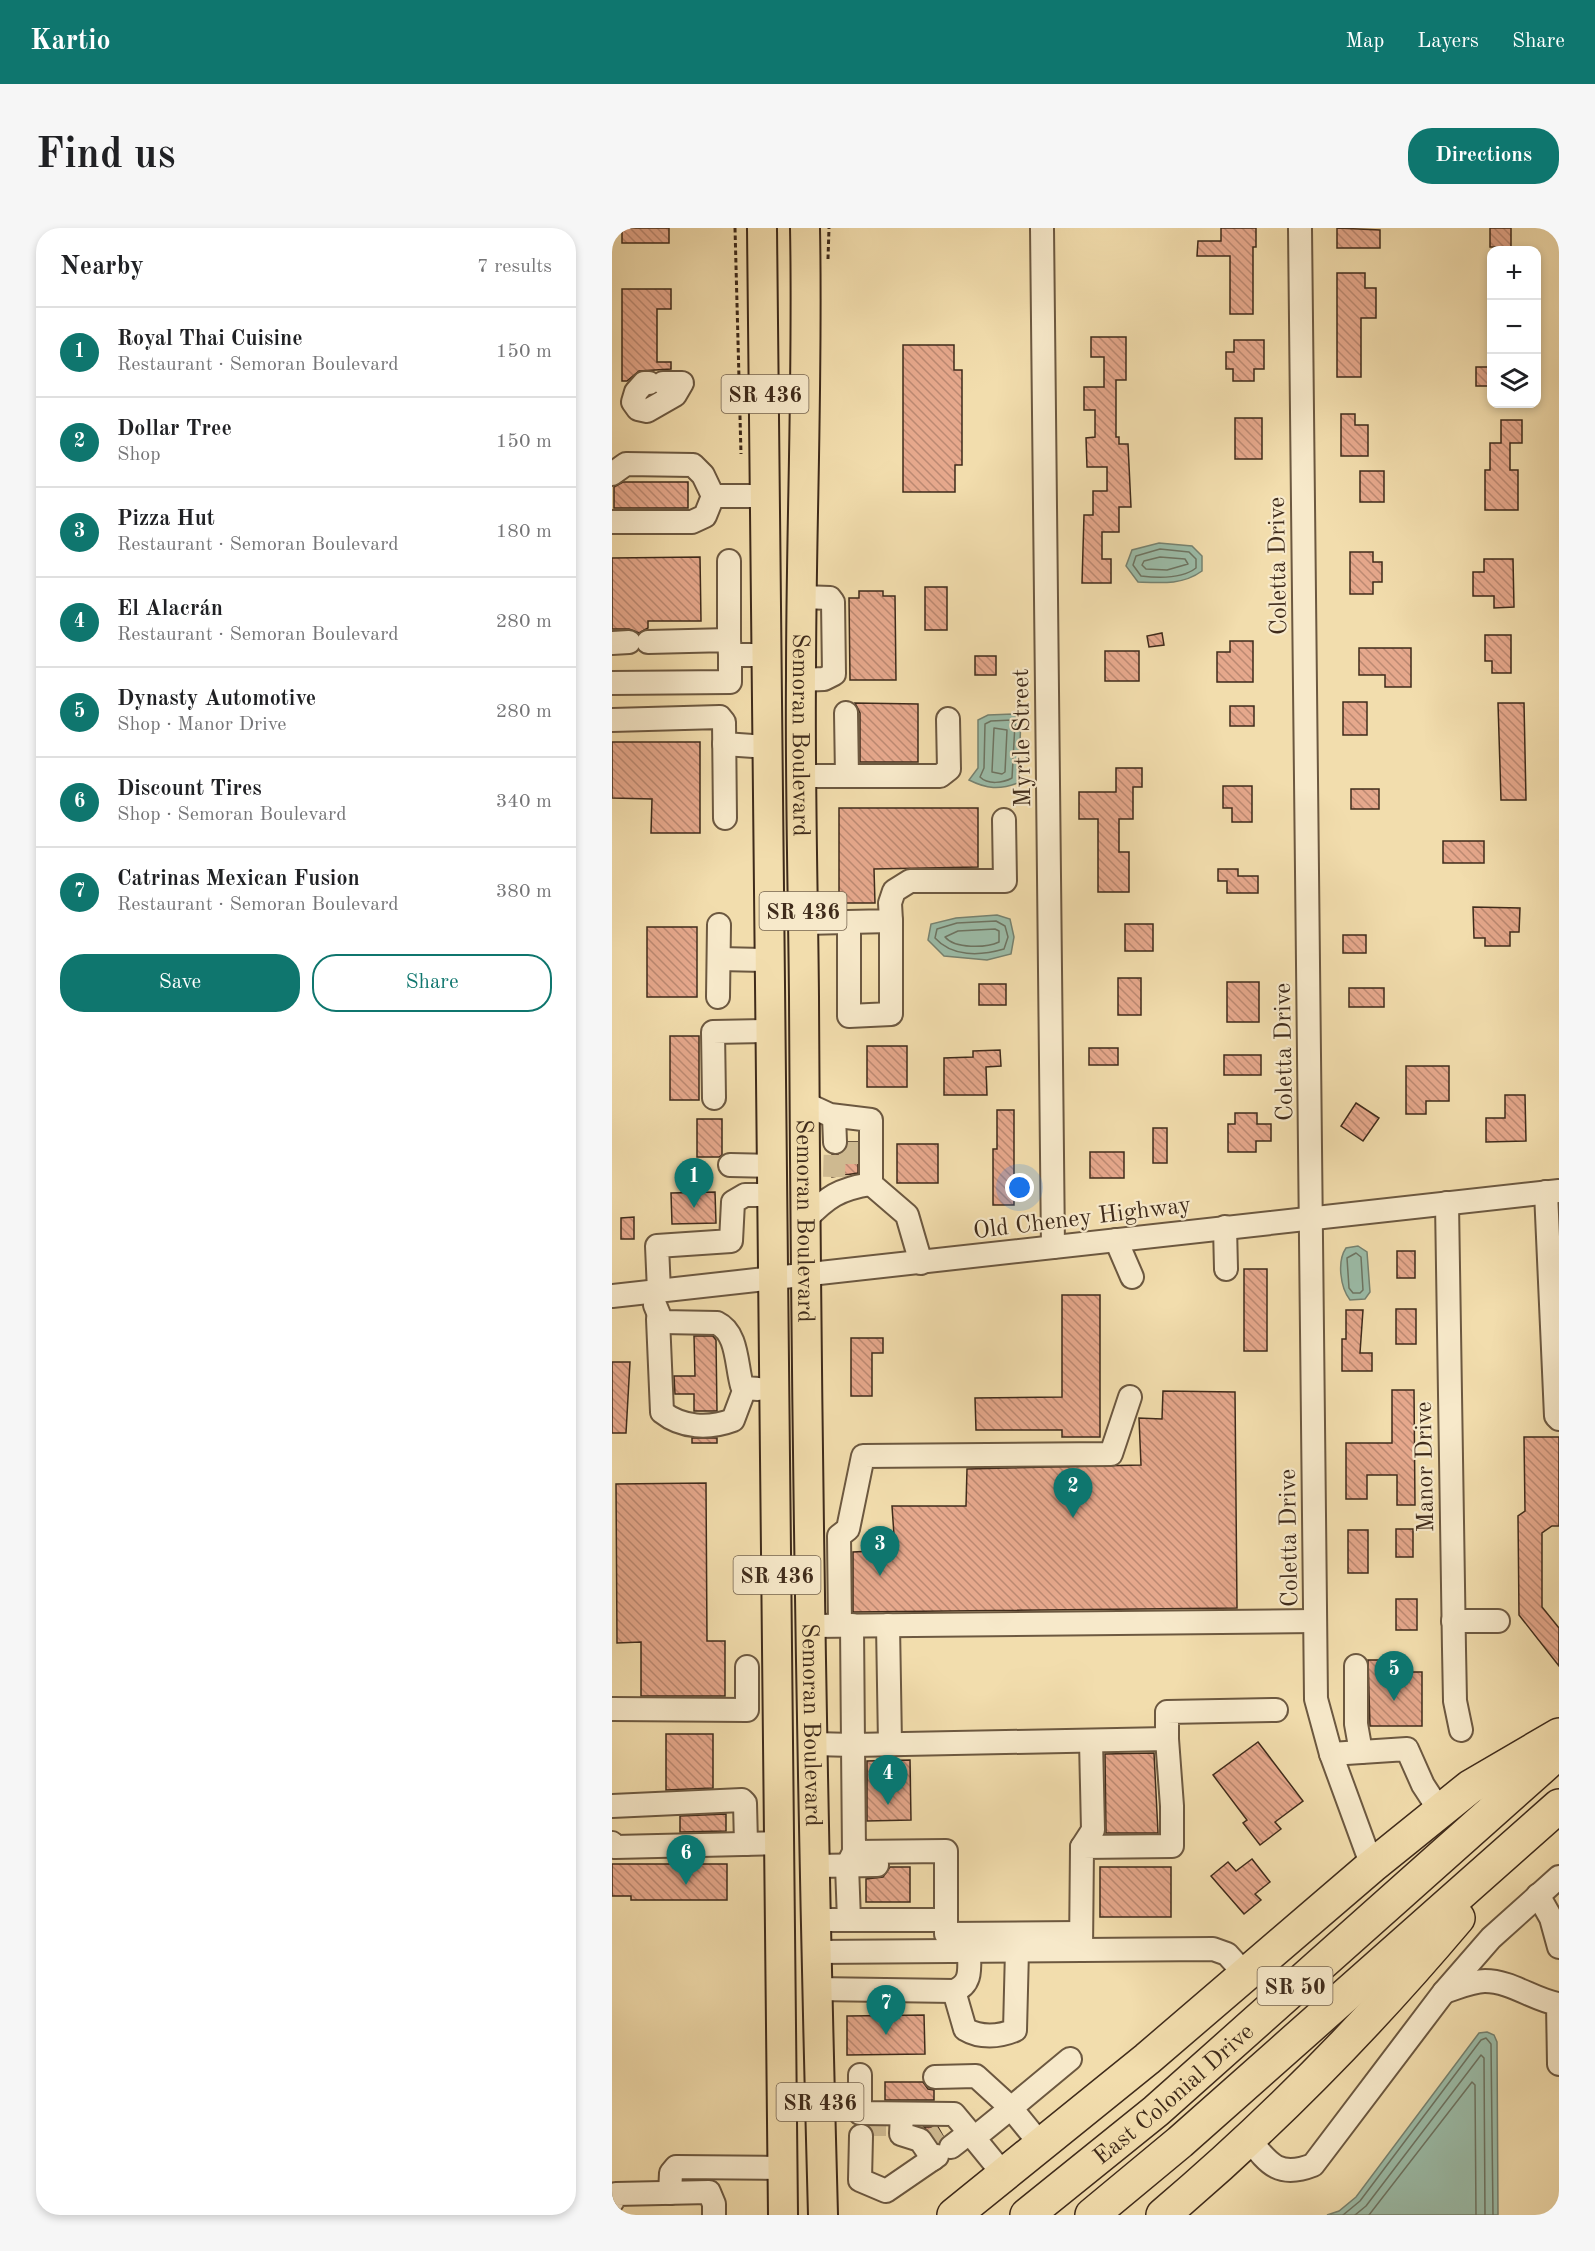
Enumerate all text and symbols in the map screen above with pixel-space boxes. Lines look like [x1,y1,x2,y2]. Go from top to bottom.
text: Kartio [30,28,111,56]
text: Map [1345,31,1384,52]
text: Layers [1417,31,1479,52]
text: Share [1512,31,1565,52]
button: Directions [1408,128,1559,184]
text: Find us [36,135,175,177]
map controls [1487,246,1541,408]
button: + [1487,246,1541,300]
text: Nearby [60,254,144,280]
text: 7 results [477,257,552,277]
button: − [1487,300,1541,354]
text: Royal Thai Cuisine [117,328,303,350]
text: 1 [74,342,85,362]
text: 150 m [496,342,552,362]
button: layers [1487,354,1541,408]
text: Restaurant · Semoran Boulevard [117,355,399,375]
road number: SR 436 [722,375,808,413]
text: Dollar Tree [117,418,232,440]
text: 2 [74,432,85,452]
text: 150 m [496,432,552,452]
text: Shop [117,445,161,465]
street label: Coletta Drive [1266,497,1292,635]
text: Pizza Hut [117,508,215,530]
text: 3 [74,522,85,542]
text: 180 m [496,522,552,542]
text: Restaurant · Semoran Boulevard [117,535,399,555]
text: El Alacrán [117,598,223,620]
text: 4 [74,612,85,632]
text: 280 m [496,612,552,632]
text: Restaurant · Semoran Boulevard [117,625,399,645]
street label: Semoran Boulevard [787,633,812,837]
street label: Myrtle Street [1010,668,1036,808]
text: Dynasty Automotive [117,688,316,710]
text: 5 [74,702,85,722]
text: 280 m [496,702,552,722]
text: Shop · Manor Drive [117,715,287,735]
text: Discount Tires [117,778,262,800]
text: 6 [74,792,85,812]
text: 340 m [496,792,552,812]
text: Shop · Semoran Boulevard [117,805,347,825]
text: Catrinas Mexican Fusion [117,868,360,890]
text: 7 [74,882,85,902]
text: 380 m [496,882,552,902]
road number: SR 436 [760,892,846,930]
text: Restaurant · Semoran Boulevard [117,895,399,915]
button: Save [60,954,300,1012]
button: Share [312,954,552,1012]
street label: Coletta Drive [1272,983,1298,1121]
street label: Semoran Boulevard [791,1119,816,1323]
pin: 1 [674,1158,713,1208]
your location [1005,1173,1034,1202]
street label: Old Cheney Highway [972,1194,1193,1244]
street label: Manor Drive [1413,1401,1439,1533]
pin: 2 [1054,1468,1092,1518]
street label: Coletta Drive [1277,1469,1303,1607]
pin: 3 [860,1526,900,1576]
road number: SR 436 [734,1556,820,1594]
street label: Semoran Boulevard [796,1623,824,1827]
pin: 5 [1374,1652,1414,1701]
pin: 4 [868,1756,908,1805]
pin: 6 [666,1836,706,1885]
road number: SR 50 [1258,1967,1332,2005]
pin: 7 [866,1986,906,2035]
street label: East Colonial Drive [1090,2020,1259,2170]
road number: SR 436 [776,2083,864,2121]

